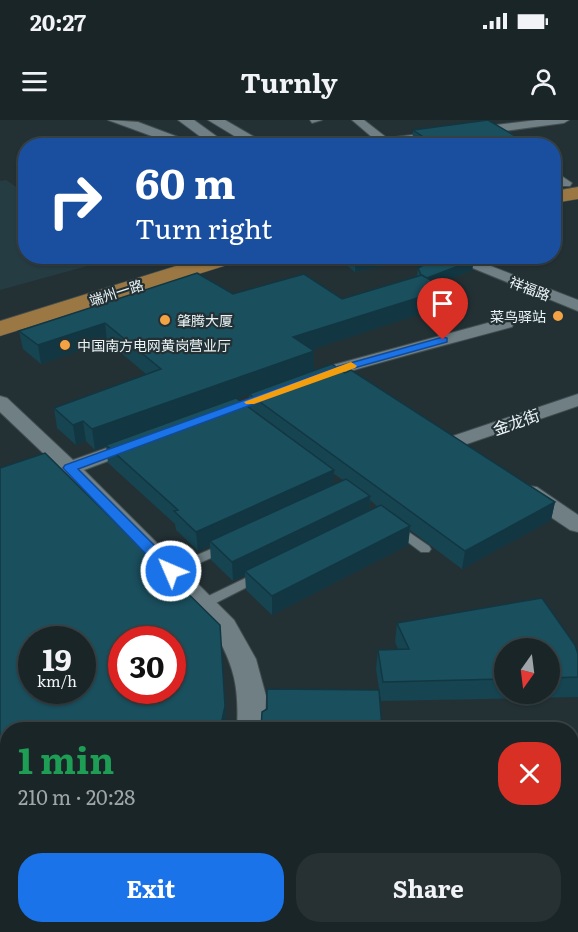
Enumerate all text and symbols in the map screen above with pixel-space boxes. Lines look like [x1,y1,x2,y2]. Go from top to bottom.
text: 20:27 [30,5,86,38]
text: Turnly [240,61,338,101]
icon: menu [18,65,51,98]
icon: person [527,65,560,98]
text: 60 m [135,150,236,212]
icon: right [36,162,114,240]
text: Turn right [135,207,272,247]
street label: 祥福路 [507,271,553,305]
street label: 端州一路 [86,274,146,310]
pin [417,278,468,340]
icon: arrive [426,287,459,320]
place label: 菜鸟驿站 [490,306,546,326]
marker: 菜鸟驿站 [551,309,565,323]
place label: 肇腾大厦 [177,310,233,330]
marker: 肇腾大厦 [158,313,172,327]
place label: 中国南方电网黄岗营业厅 [77,335,231,355]
marker: 中国南方电网黄岗营业厅 [58,338,72,352]
street label: 金龙街 [489,402,543,440]
position arrow [139,539,203,603]
speed limit sign: 30 [108,626,186,704]
text: 19 [42,636,72,680]
north arrow [494,638,560,704]
map controls [494,638,560,704]
text: km/h [37,669,77,692]
text: 1 min [18,732,114,785]
button: close [498,742,561,805]
text: 210 m · 20:28 [18,781,135,811]
button: Exit [18,853,284,922]
button: Share [296,853,561,922]

